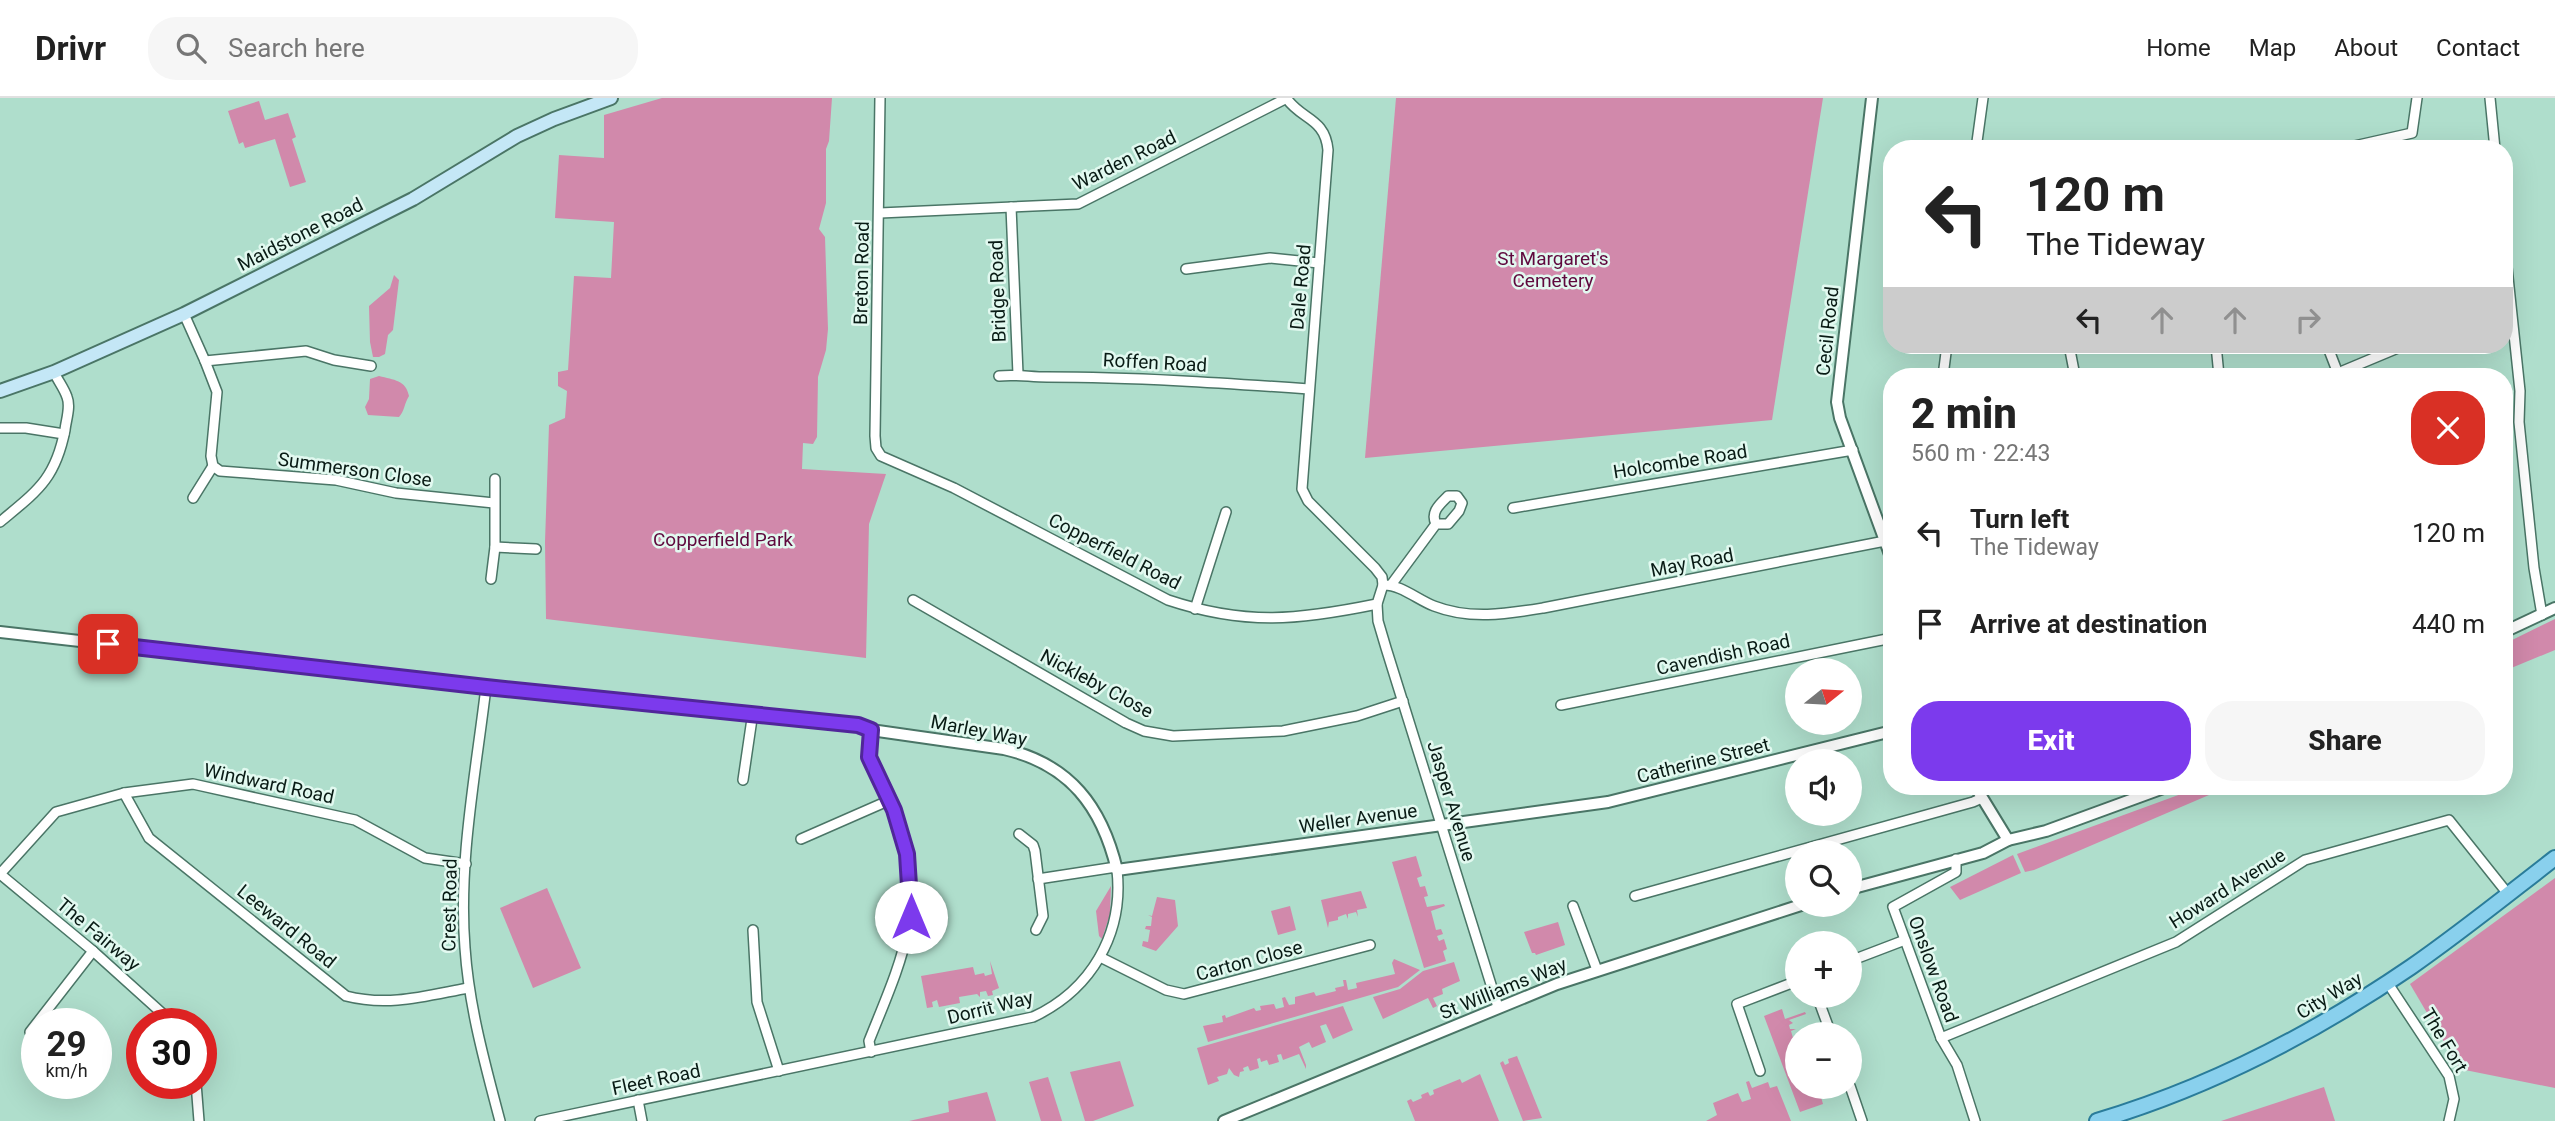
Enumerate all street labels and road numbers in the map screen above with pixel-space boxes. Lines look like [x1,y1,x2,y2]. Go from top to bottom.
street label: Warden Road [1069,125,1180,195]
street label: Maidstone Road [234,193,367,276]
street label: Breton Road [849,221,874,325]
street label: Bridge Road [984,239,1011,343]
street label: Dale Road [1285,243,1316,331]
street label: Cecil Road [1811,285,1844,377]
street label: Roffen Road [1102,348,1208,377]
street label: Holcombe Road [1611,440,1749,483]
street label: Summerson Close [277,447,433,492]
street label: Copperfield Road [1045,508,1185,595]
street label: May Road [1649,543,1736,582]
street label: Cavendish Road [1654,629,1792,680]
street label: Nickleby Close [1036,644,1157,723]
street label: Marley Way [929,710,1029,751]
street label: Catherine Street [1634,733,1772,788]
street label: Jasper Avenue [1422,738,1481,864]
street label: Windward Road [202,758,336,809]
street label: Weller Avenue [1297,799,1419,838]
street label: Howard Avenue [2165,843,2290,933]
street label: Crest Road [437,858,462,952]
street label: Leeward Road [233,880,341,973]
street label: The Fairway [52,893,145,976]
street label: Onslow Road [1904,913,1963,1025]
street label: Carton Close [1193,935,1305,986]
street label: St Williams Way [1436,953,1570,1024]
street label: City Way [2292,967,2366,1024]
street label: Dorrit Way [945,986,1035,1029]
street label: The Fort [2416,1004,2473,1077]
street label: Fleet Road [610,1059,702,1100]

